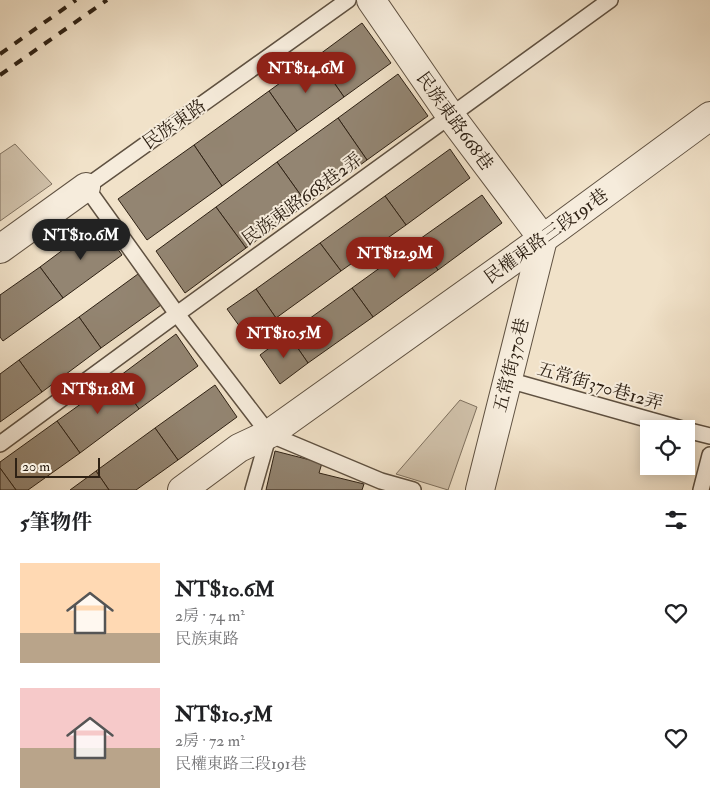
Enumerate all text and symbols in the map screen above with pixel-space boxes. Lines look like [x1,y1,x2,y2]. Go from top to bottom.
pin: NT$14.6M [254,52,358,94]
text: NT$14.6M [268,58,344,78]
street label: 民族東路668巷 [411,67,498,175]
street label: 民族東路 [138,94,210,154]
street label: 民族東路668巷2弄 [237,148,367,251]
street label: 民權東路三段191巷 [480,184,613,289]
pin: NT$10.6M [29,218,133,261]
text: NT$10.6M [43,225,119,245]
pin: NT$12.9M [343,236,447,279]
text: NT$12.9M [357,243,433,263]
pin: NT$10.5M [232,316,336,359]
street label: 五常街370巷 [489,316,534,415]
text: NT$10.5M [247,323,321,343]
street label: 五常街370巷12弄 [534,358,665,415]
pin: NT$11.8M [46,372,150,415]
text: NT$11.8M [62,379,134,399]
map controls [640,420,695,475]
button: locate [640,420,695,475]
scale bar [15,455,100,478]
text: 20 m [22,458,50,475]
icon: filters [662,506,690,534]
text: 5筆物件 [20,509,92,536]
text: NT$10.6M [175,576,275,603]
icon: home [60,583,120,643]
icon: heart [662,599,690,627]
text: 2房 · 74 m² [175,606,245,626]
text: 民族東路 [175,629,239,649]
text: NT$10.5M [175,701,273,728]
icon: home [60,708,120,768]
icon: heart [662,724,690,752]
text: 2房 · 72 m² [175,731,245,751]
text: 民權東路三段191巷 [175,754,307,774]

